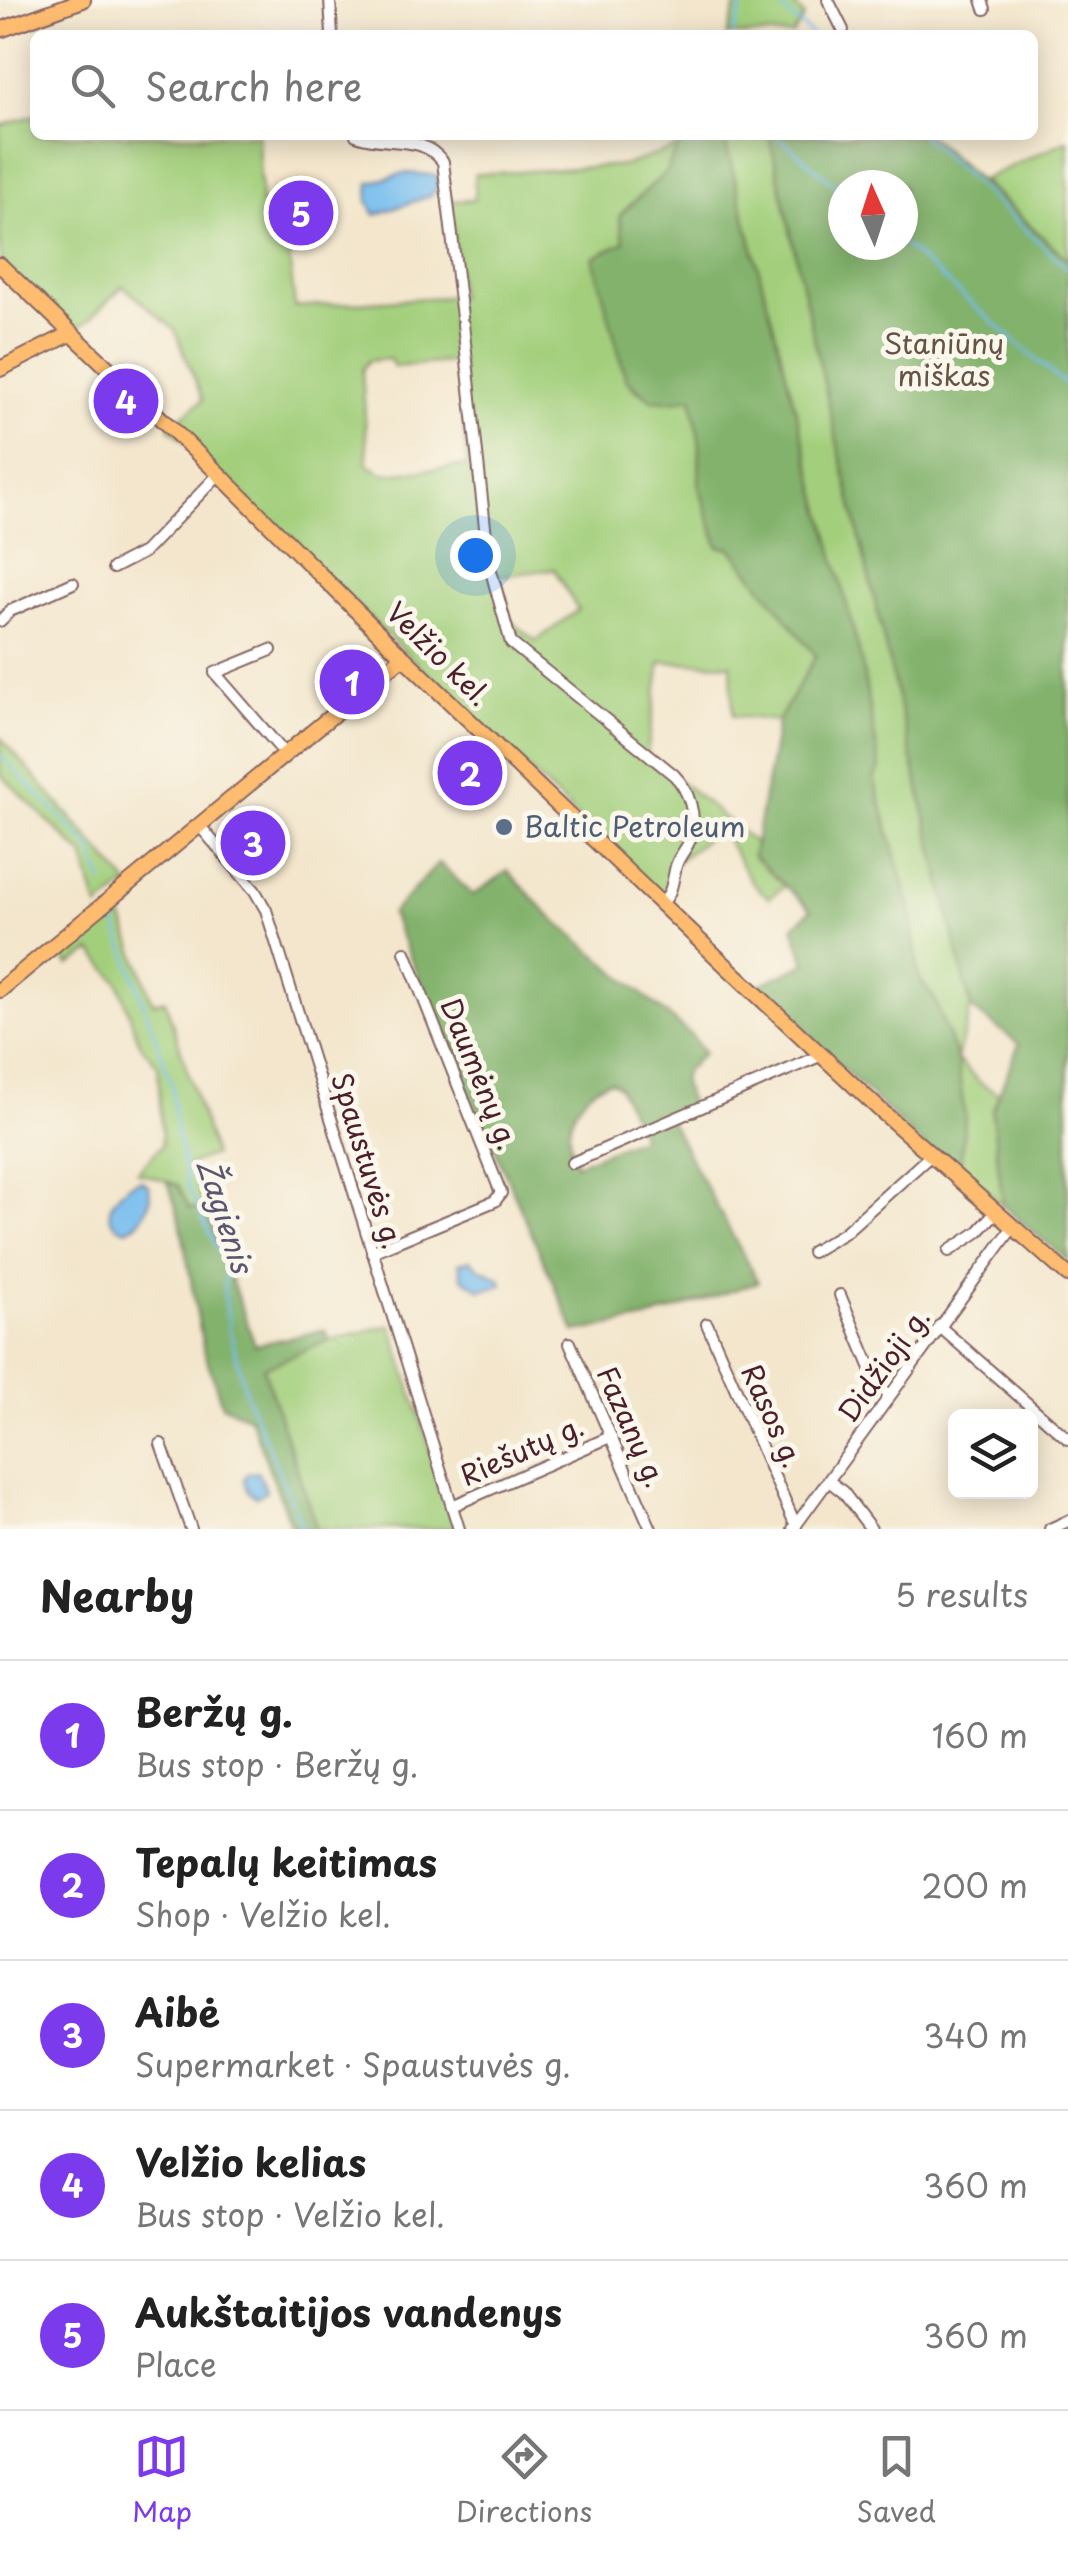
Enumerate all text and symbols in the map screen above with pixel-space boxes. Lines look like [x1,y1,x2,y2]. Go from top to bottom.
search box [30,30,1038,140]
text: Search here [145,57,362,114]
icon: search [65,58,120,113]
north arrow [828,170,918,260]
pin: 5 [268,176,334,250]
park label: Staniūnų miškas [884,321,1004,396]
pin: 4 [94,364,158,438]
your location [450,530,501,581]
street label: Velžio kel. [377,591,501,715]
pin: 1 [320,644,384,720]
pin: 2 [438,736,502,810]
place label: Baltic Petroleum [524,804,745,847]
pin: 3 [220,806,286,880]
marker: Baltic Petroleum [493,816,515,838]
street label: Daumėnų g. [430,991,530,1156]
street label: Spaustuvės g. [321,1067,416,1254]
water label: Žagienis [187,1152,267,1280]
street label: Didžioji g. [826,1298,939,1431]
street label: Rasos g. [731,1357,815,1474]
street label: Fazanų g. [587,1359,678,1494]
street label: Riešutų g. [453,1403,590,1496]
map controls [948,1409,1038,1499]
button: layers [948,1409,1038,1499]
text: Nearby [40,1563,194,1626]
text: 5 results [895,1570,1028,1618]
text: Beržų g. [135,1683,293,1740]
text: 1 [65,1711,80,1759]
text: 160 m [932,1711,1028,1759]
text: Bus stop · Beržų g. [135,1740,418,1788]
text: Tepalų keitimas [135,1833,437,1890]
text: 2 [61,1861,84,1909]
text: 200 m [921,1861,1028,1909]
text: Shop · Velžio kel. [135,1890,391,1938]
text: Aibė [135,1983,220,2040]
text: 3 [62,2011,83,2059]
text: 340 m [923,2011,1028,2059]
text: Supermarket · Spaustuvės g. [135,2040,571,2088]
text: Velžio kelias [135,2133,366,2190]
text: 4 [62,2161,83,2209]
text: 360 m [923,2161,1028,2209]
text: Bus stop · Velžio kel. [135,2190,445,2238]
text: Aukštaitijos vandenys [135,2283,562,2340]
text: 5 [62,2311,83,2359]
text: 360 m [923,2311,1028,2359]
text: Place [135,2340,217,2388]
tab: Map [132,2429,192,2532]
tab: Directions [456,2429,592,2532]
tab: Saved [856,2429,936,2532]

